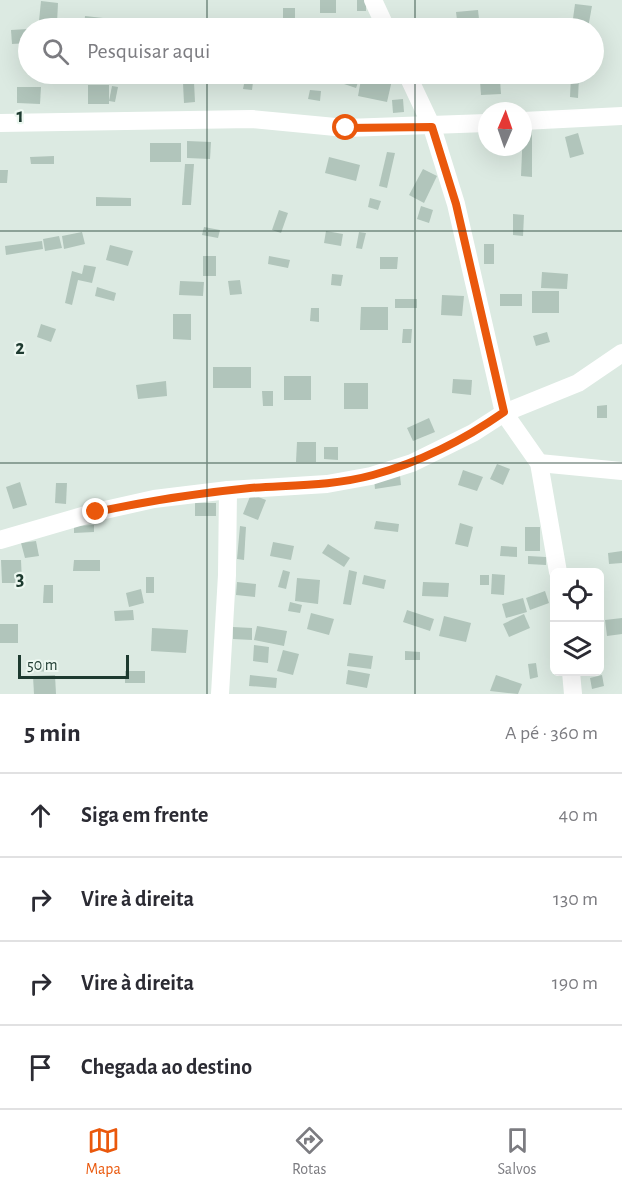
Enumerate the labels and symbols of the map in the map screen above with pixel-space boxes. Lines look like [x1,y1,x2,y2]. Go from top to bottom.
north arrow [478,102,532,156]
text: 1 [16,106,24,126]
route start [332,114,358,140]
text: 2 [15,338,25,358]
route end [82,498,108,524]
text: 3 [16,569,24,589]
scale bar [18,652,129,680]

